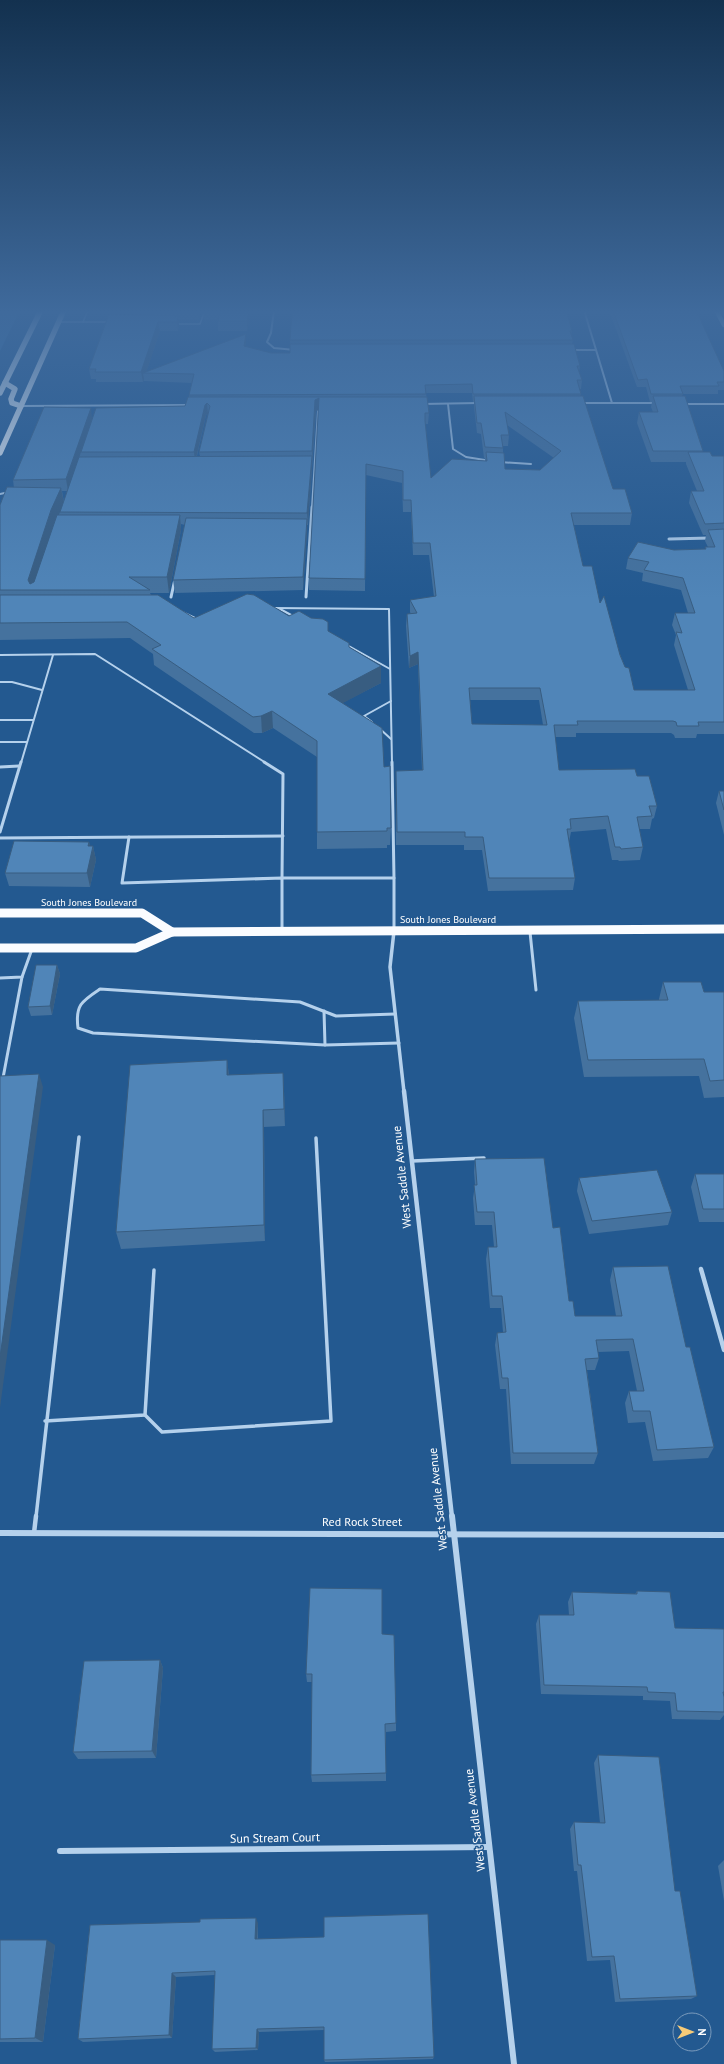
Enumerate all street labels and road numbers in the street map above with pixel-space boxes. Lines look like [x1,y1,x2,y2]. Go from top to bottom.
street label: South Jones Boulevard [41,896,137,909]
street label: South Jones Boulevard [400,913,496,926]
street label: West Saddle Avenue [389,1125,414,1229]
street label: West Saddle Avenue [425,1447,450,1551]
street label: Red Rock Street [322,1514,402,1529]
street label: West Saddle Avenue [461,1768,488,1872]
street label: Sun Stream Court [230,1829,320,1846]

